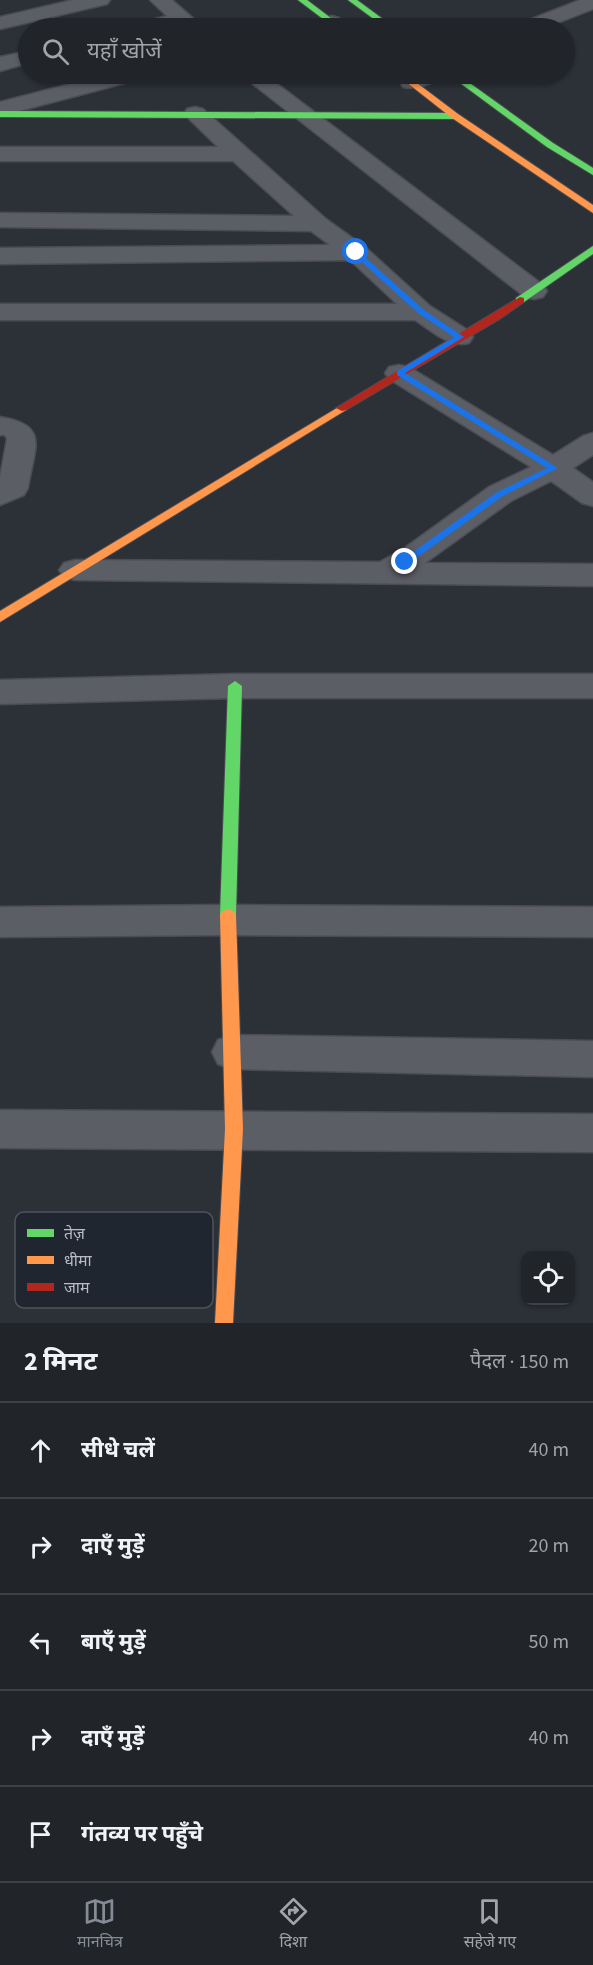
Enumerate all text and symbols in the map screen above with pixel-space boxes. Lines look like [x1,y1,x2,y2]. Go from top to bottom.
search box [18,18,575,84]
icon: search [39,35,72,68]
text: यहाँ खोजें [87,35,162,67]
route start [342,238,368,264]
route end [391,548,417,574]
legend [15,1212,213,1308]
text: तेज़ [64,1223,86,1245]
text: धीमा [64,1250,93,1272]
map controls [521,1251,575,1305]
button: locate [521,1251,575,1305]
text: जाम [64,1277,90,1299]
text: 2 मिनट [24,1343,98,1380]
text: पैदल · 150 m [470,1348,569,1376]
icon: ahead [24,1434,57,1467]
text: सीधे चलें [81,1434,155,1466]
text: 40 m [529,1436,569,1464]
icon: right [24,1530,57,1563]
text: दाएँ मुड़ें [81,1530,144,1562]
text: 20 m [529,1532,569,1560]
icon: left [24,1626,57,1659]
text: बाएँ मुड़ें [81,1626,146,1658]
text: 50 m [529,1628,569,1656]
icon: right [24,1722,57,1755]
text: दाएँ मुड़ें [81,1722,144,1754]
text: 40 m [529,1724,569,1752]
icon: arrive [24,1818,57,1851]
text: गंतव्य पर पहुँचे [81,1818,203,1850]
tab: मानचित्र [77,1895,123,1954]
tab: दिशा [277,1895,310,1954]
tab: सहेजे गए [464,1895,516,1954]

